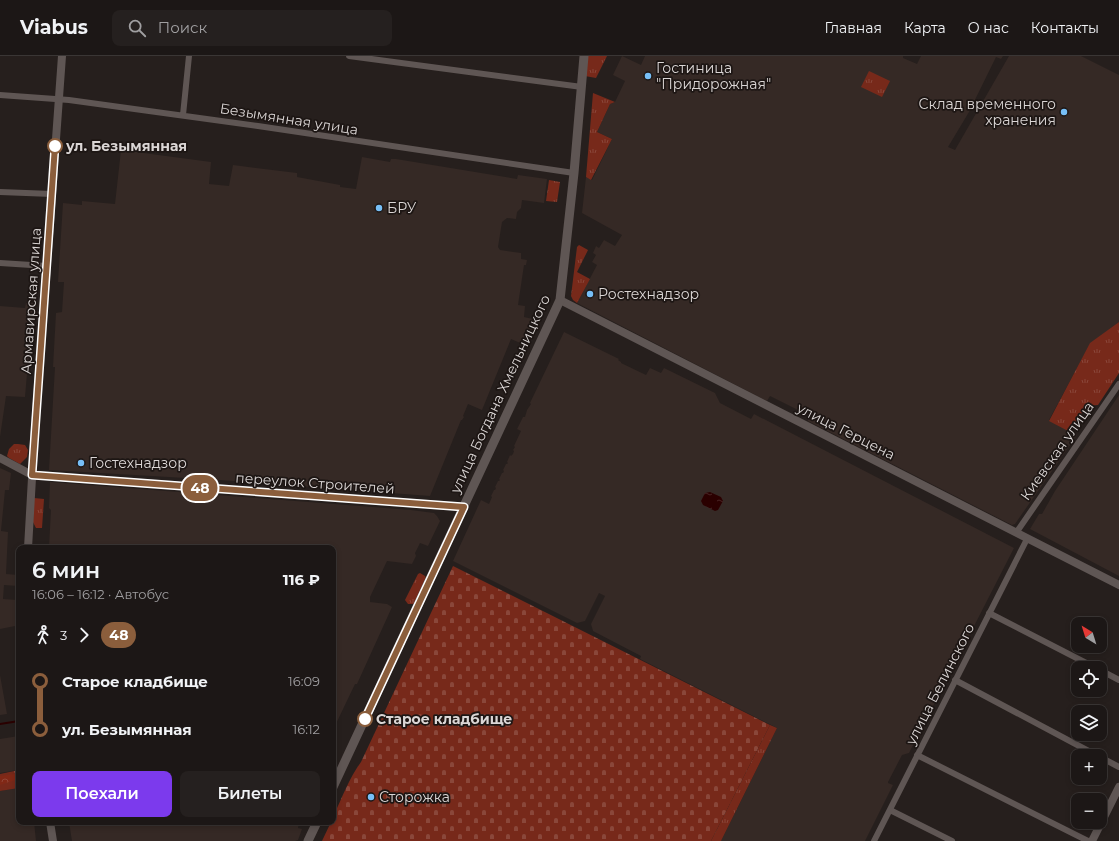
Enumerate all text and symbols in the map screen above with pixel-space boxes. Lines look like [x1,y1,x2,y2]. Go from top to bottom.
search box [112,10,392,46]
text: Viabus [20,16,88,39]
icon: search [126,17,148,39]
text: Поиск [158,18,207,37]
text: Главная [824,19,882,37]
text: Карта [904,19,946,37]
text: О нас [968,19,1009,37]
text: Контакты [1031,19,1099,37]
place label: Гостиница "Придорожная" [656,59,771,93]
marker: Гостиница "Придорожная" [643,71,653,81]
place label: Склад временного хранения [919,95,1056,129]
street label: Безымянная улица [219,99,359,139]
marker: Склад временного хранения [1059,107,1069,117]
place label: ул. Безымянная [65,137,187,155]
marker: ул. Безымянная [47,138,63,154]
place label: БРУ [387,199,417,217]
marker: БРУ [374,203,384,213]
street label: Армавирская улица [17,227,45,375]
place label: Ростехнадзор [598,285,699,303]
marker: Ростехнадзор [585,289,595,299]
street label: улица Богдана Хмельницкого [446,292,554,497]
street label: улица Герцена [793,398,898,463]
street label: Киевская улица [1016,398,1098,504]
place label: Гостехнадзор [89,454,187,472]
marker: Гостехнадзор [76,458,86,468]
street label: переулок Строителей [235,468,395,498]
line badge: 48 [182,475,218,501]
text: 48 [190,479,210,497]
text: 6 мин [32,557,100,584]
text: 116 ₽ [283,570,320,589]
text: 16:06 – 16:12 · Автобус [32,586,169,602]
north arrow [1071,617,1107,653]
map controls [1071,617,1107,829]
street label: улица Белинского [901,620,978,749]
icon: walk [32,624,54,646]
icon: forward [73,624,95,646]
text: 48 [109,626,128,644]
text: 3 [60,627,67,643]
button: locate [1071,661,1107,697]
text: Старое кладбище [62,672,208,691]
text: 16:09 [288,673,320,689]
button: layers [1071,705,1107,741]
place label: Старое кладбище [376,710,512,728]
marker: Старое кладбище [357,711,373,727]
text: ул. Безымянная [62,720,192,739]
text: 16:12 [293,721,320,737]
button: + [1071,749,1107,785]
button: Поехали [32,771,172,817]
button: Билеты [180,771,320,817]
place label: Сторожка [379,788,450,806]
marker: Сторожка [366,792,376,802]
button: − [1071,793,1107,829]

